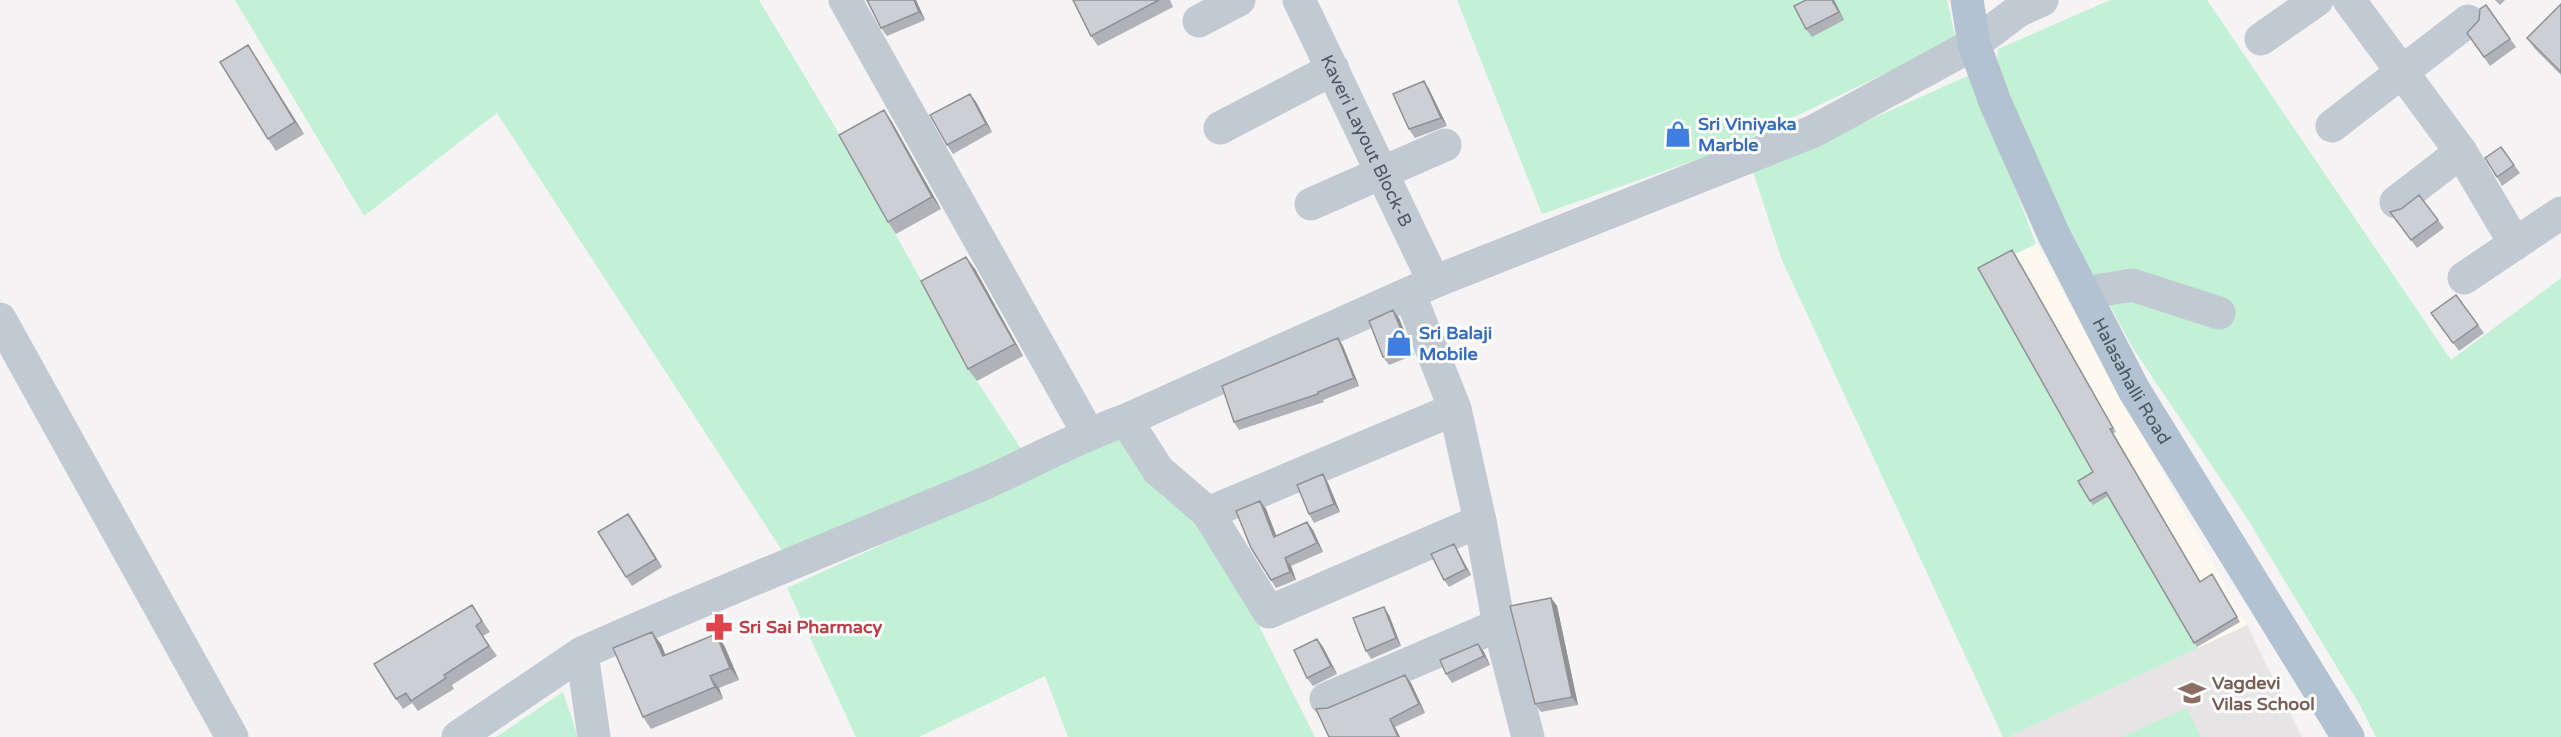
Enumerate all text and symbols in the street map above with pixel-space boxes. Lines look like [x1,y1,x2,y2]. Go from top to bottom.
street label: Kaveri Layout Block-B [1316,51,1417,230]
place label: Sri Viniyaka Marble [1698,113,1797,156]
shop icon: Sri Viniyaka Marble [1663,119,1693,149]
street label: Halasahalli Road [2088,314,2176,448]
place label: Sri Balaji Mobile [1419,322,1492,365]
shop icon: Sri Balaji Mobile [1384,328,1414,358]
pharmacy icon: Sri Sai Pharmacy [704,612,734,642]
place label: Sri Sai Pharmacy [739,616,883,638]
place label: Vagdevi Vilas School [2212,672,2315,715]
school or university icon: Vagdevi Vilas School [2177,678,2207,708]

